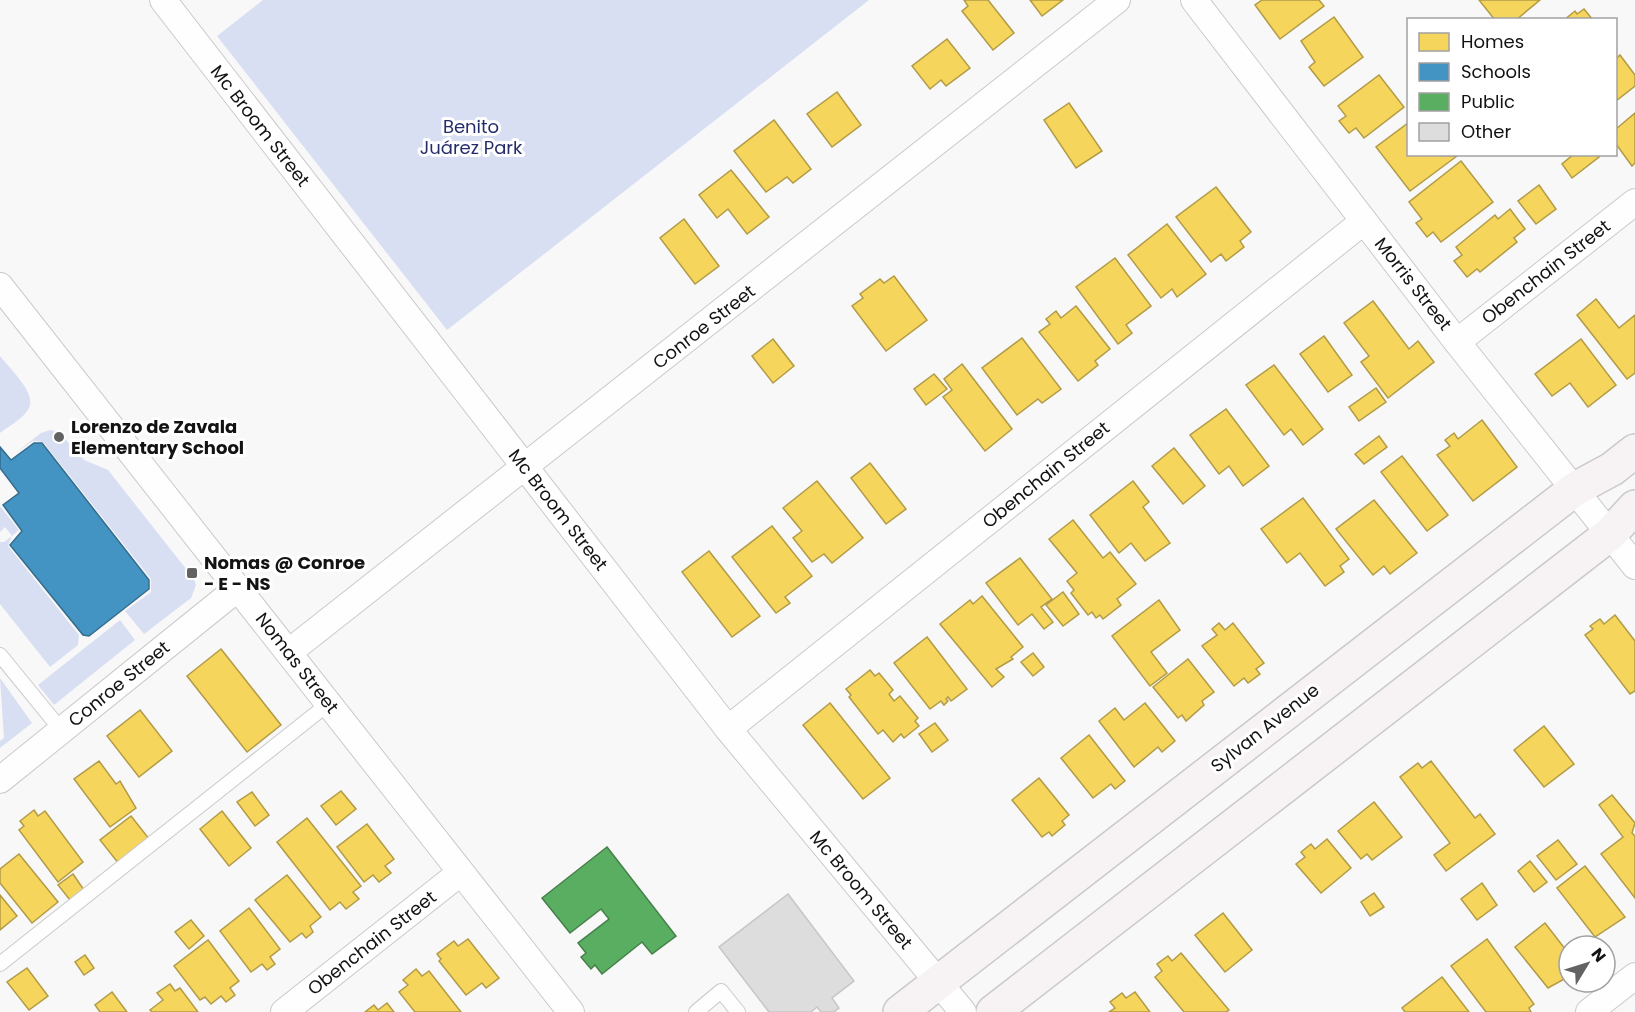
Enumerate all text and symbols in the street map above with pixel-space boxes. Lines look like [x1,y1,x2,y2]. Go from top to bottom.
legend [1407,18,1617,156]
text: Homes [1461,29,1524,54]
text: Schools [1461,59,1531,84]
street label: Mc Broom Street [205,60,316,192]
text: Public [1461,89,1515,114]
park label: Benito Juárez Park [420,114,523,160]
text: Other [1461,119,1511,144]
street label: Obenchain Street [1476,213,1615,330]
street label: Morris Street [1369,232,1458,335]
street label: Conroe Street [647,279,760,375]
place label: Lorenzo de Zavala Elementary School [71,414,244,460]
street label: Obenchain Street [977,415,1115,534]
marker: Lorenzo de Zavala Elementary School [52,430,66,444]
street label: Mc Broom Street [503,444,614,576]
place label: Nomas @ Conroe - E - NS [204,550,365,596]
marker: Nomas @ Conroe - E - NS [185,566,199,580]
street label: Nomas Street [250,607,345,718]
street label: Conroe Street [63,635,175,732]
street label: Sylvan Avenue [1205,677,1324,778]
street label: Mc Broom Street [804,825,919,954]
street label: Obenchain Street [302,884,441,1001]
north arrow [1557,934,1617,994]
text: N [1586,943,1611,967]

